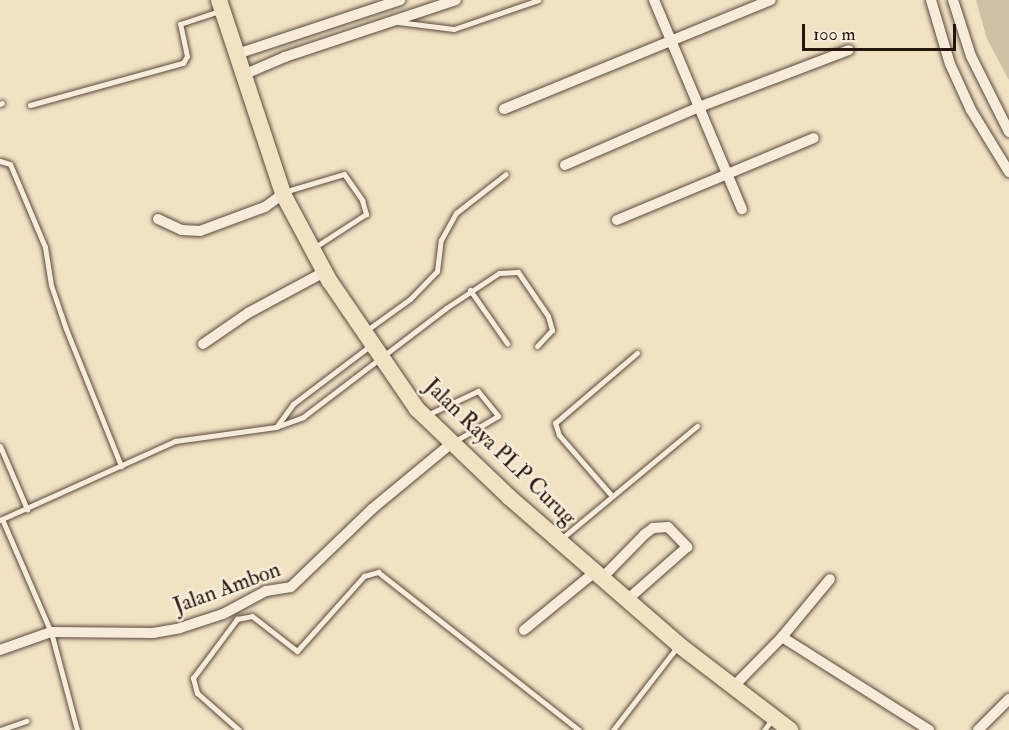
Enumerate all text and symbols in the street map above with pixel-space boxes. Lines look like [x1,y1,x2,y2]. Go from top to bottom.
scale bar [805,12,960,50]
text: 100 m [813,23,856,46]
street label: Jalan Raya PLP Curug [419,373,581,531]
street label: Jalan Ambon [170,556,284,620]

